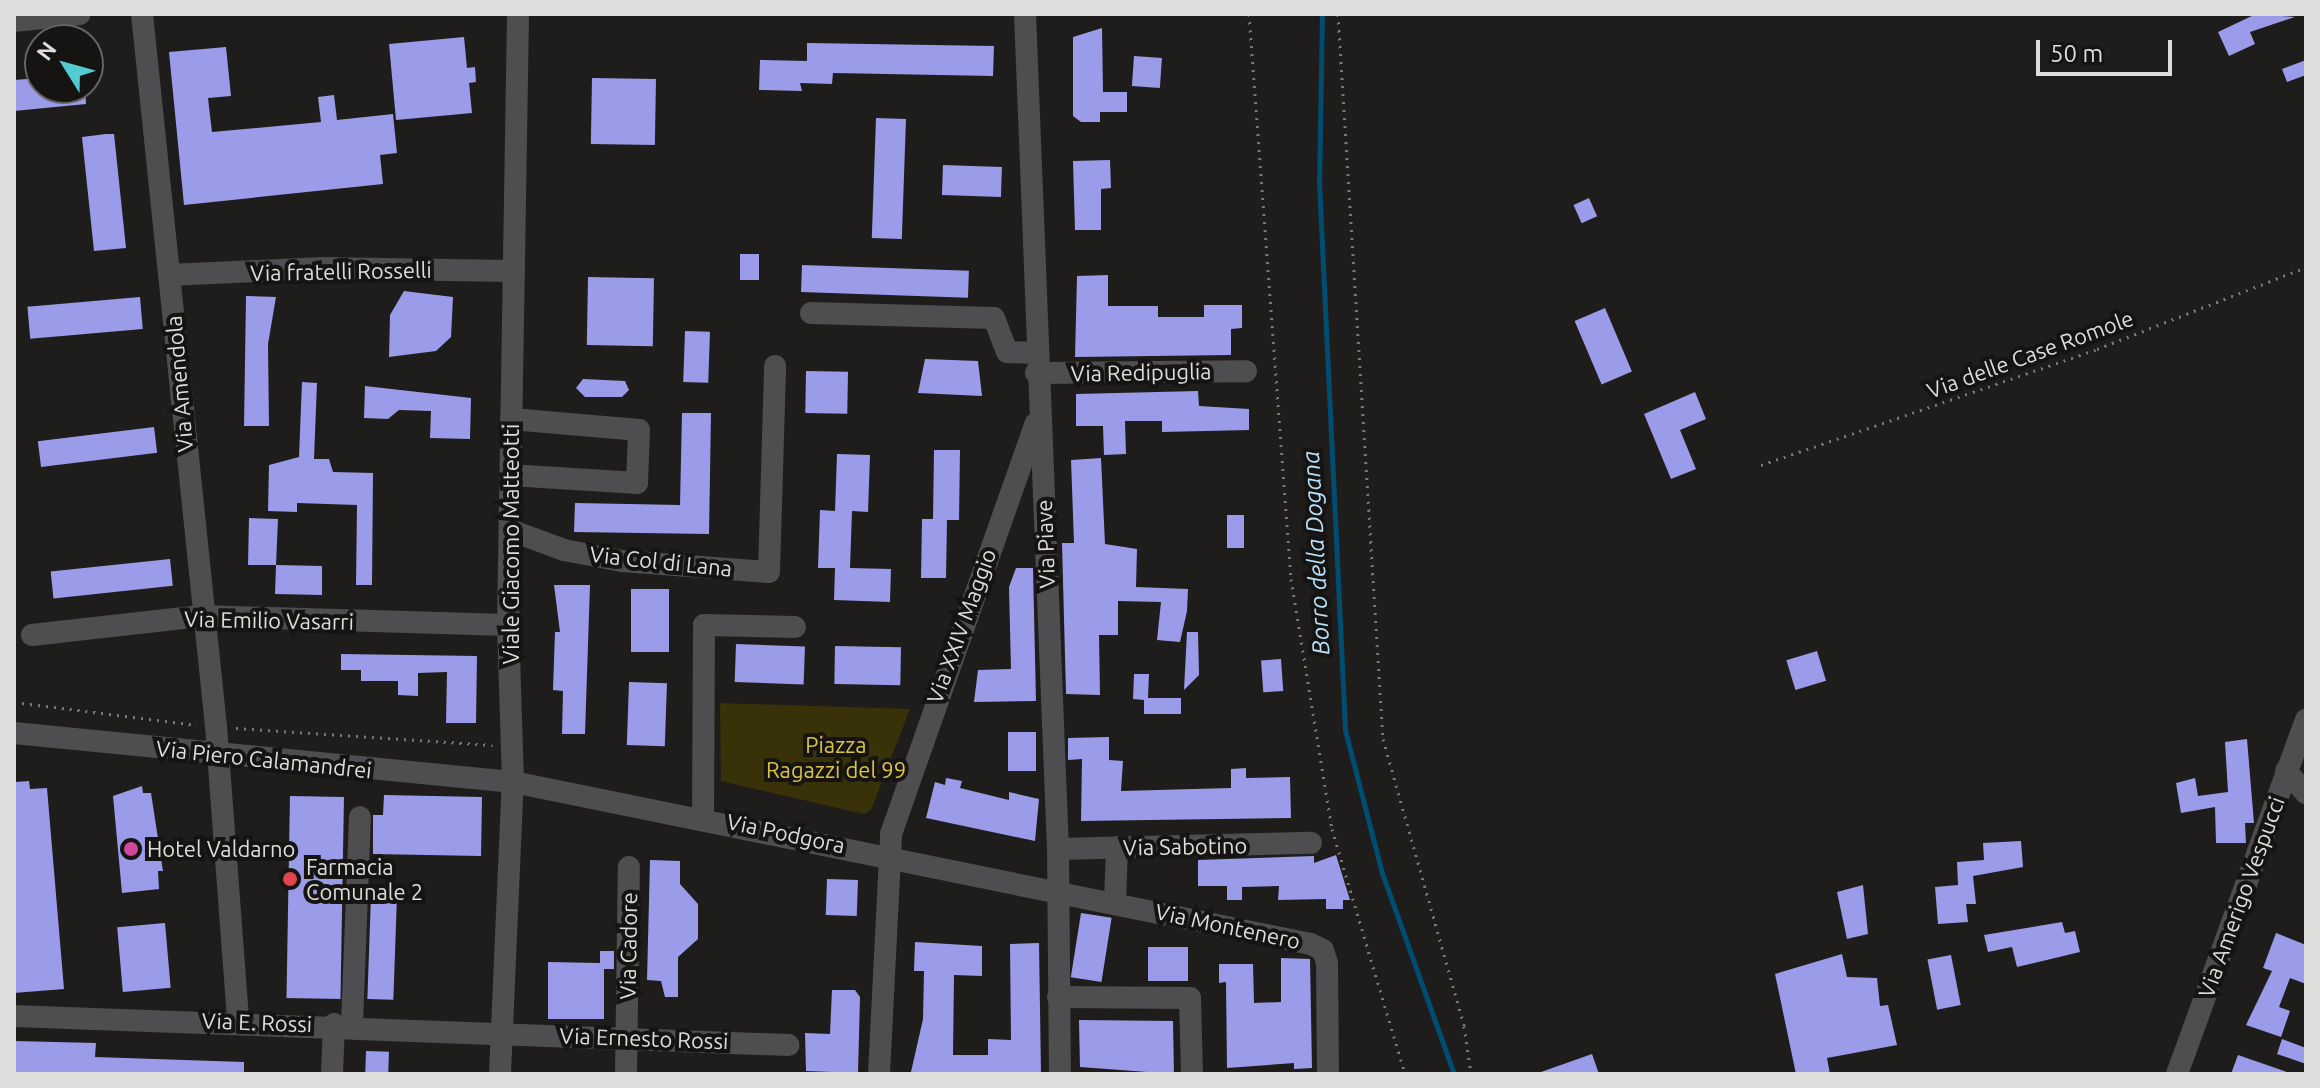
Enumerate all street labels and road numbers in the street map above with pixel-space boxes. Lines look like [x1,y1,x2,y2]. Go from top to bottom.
street label: Via fratelli Rosselli [250,256,432,286]
street label: Via delle Case Romole [1923,304,2137,404]
street label: Via Amendola [160,315,198,453]
street label: Via Redipuglia [1070,358,1212,386]
street label: Viale Giacomo Matteotti [498,424,524,664]
street label: Via Piave [1030,499,1060,589]
street label: Via Col di Lana [588,540,734,582]
street label: Via XXIV Maggio [921,545,1001,707]
street label: Via Emilio Vasarri [184,605,354,635]
street label: Via Piero Calamandrei [155,735,373,783]
street label: Via Amerigo Vespucci [2192,793,2290,1001]
street label: Via Podgora [724,808,848,858]
street label: Via Sabotino [1123,832,1247,860]
street label: Via Cadore [614,892,642,1000]
street label: Via Montenero [1153,898,1303,954]
street label: Via E. Rossi [201,1007,313,1037]
street label: Via Ernesto Rossi [559,1022,729,1054]

